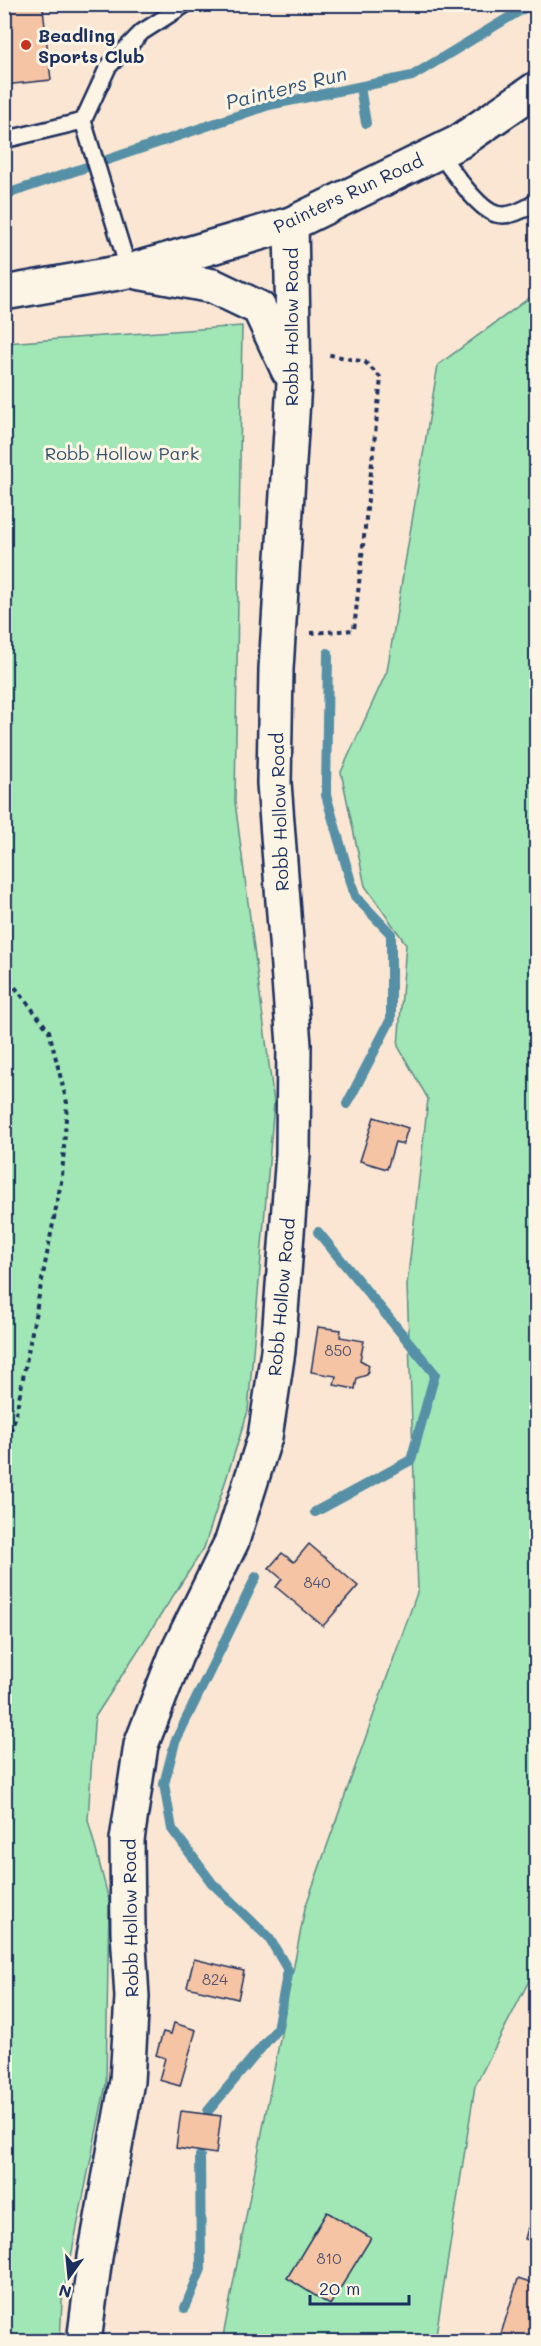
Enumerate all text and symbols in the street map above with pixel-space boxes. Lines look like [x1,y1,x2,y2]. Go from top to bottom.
place label: Beadling Sports Club [38,23,144,68]
marker: Beadling Sports Club [19,38,33,52]
water label: Painters Run [223,59,349,115]
street label: Painters Run Road [269,148,427,238]
street label: Robb Hollow Road [279,248,303,406]
park label: Robb Hollow Park [45,441,199,465]
street label: Robb Hollow Road [264,732,294,892]
street label: Robb Hollow Road [262,1217,300,1377]
house number: 850 [324,1340,352,1360]
house number: 840 [303,1572,331,1592]
street label: Robb Hollow Road [117,1838,143,1998]
house number: 824 [202,1969,228,1989]
north arrow [39,2247,99,2307]
house number: 810 [316,2248,342,2268]
scale bar [310,2268,409,2306]
text: 20 m [319,2276,360,2300]
text: N [56,2280,74,2304]

